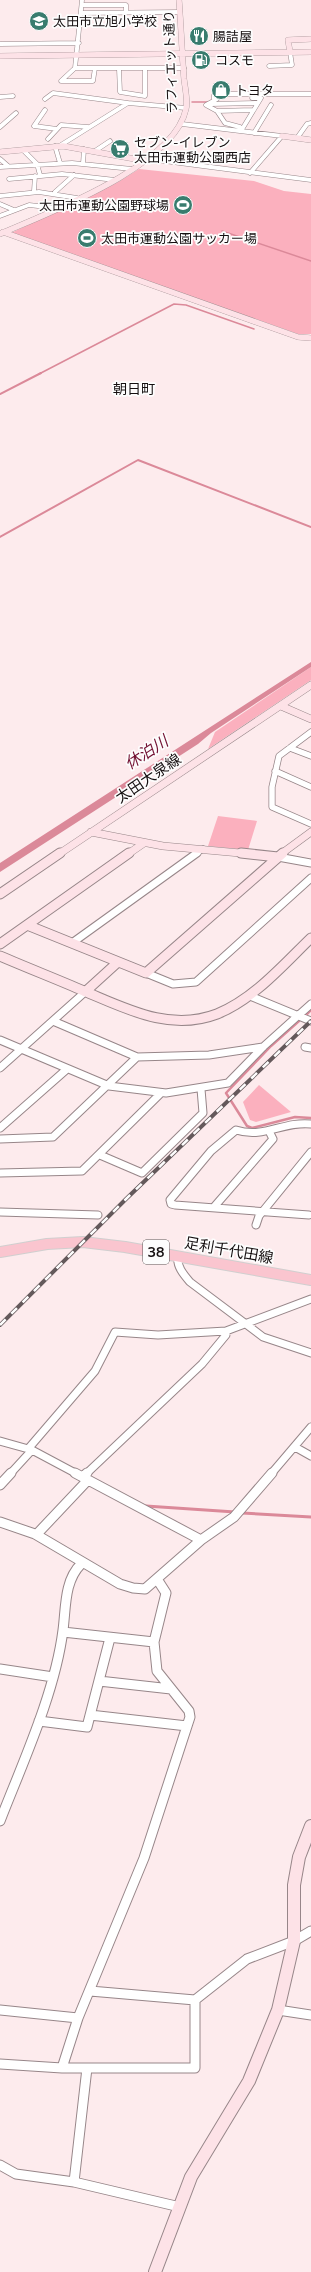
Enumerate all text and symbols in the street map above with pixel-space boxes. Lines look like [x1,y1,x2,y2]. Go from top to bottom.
school or university icon: 太田市立旭小学校 [28,10,50,32]
street label: ラフィエット通り [160,10,180,114]
place label: 太田市立旭小学校 [53,13,157,29]
restaurant icon: 腸詰屋 [188,25,210,47]
place label: 腸詰屋 [213,28,252,44]
fuel station icon: コスモ [190,49,212,71]
place label: コスモ [215,52,254,68]
shop icon: トヨタ [210,79,232,101]
place label: トヨタ [235,82,274,98]
place label: セブン-イレブン 太田市運動公園西店 [134,134,251,165]
supermarket icon: セブン-イレブン 太田市運動公園西店 [109,138,131,160]
sports icon: 太田市運動公園野球場 [172,194,194,216]
place label: 太田市運動公園野球場 [39,197,169,213]
sports icon: 太田市運動公園サッカー場 [76,227,98,249]
place label: 太田市運動公園サッカー場 [101,230,257,246]
district label: 朝日町 [113,380,155,398]
water label: 休泊川 [120,729,173,773]
street label: 太田大泉線 [112,749,184,807]
street label: 足利千代田線 [183,1233,275,1267]
road number: 38 [143,1240,169,1264]

